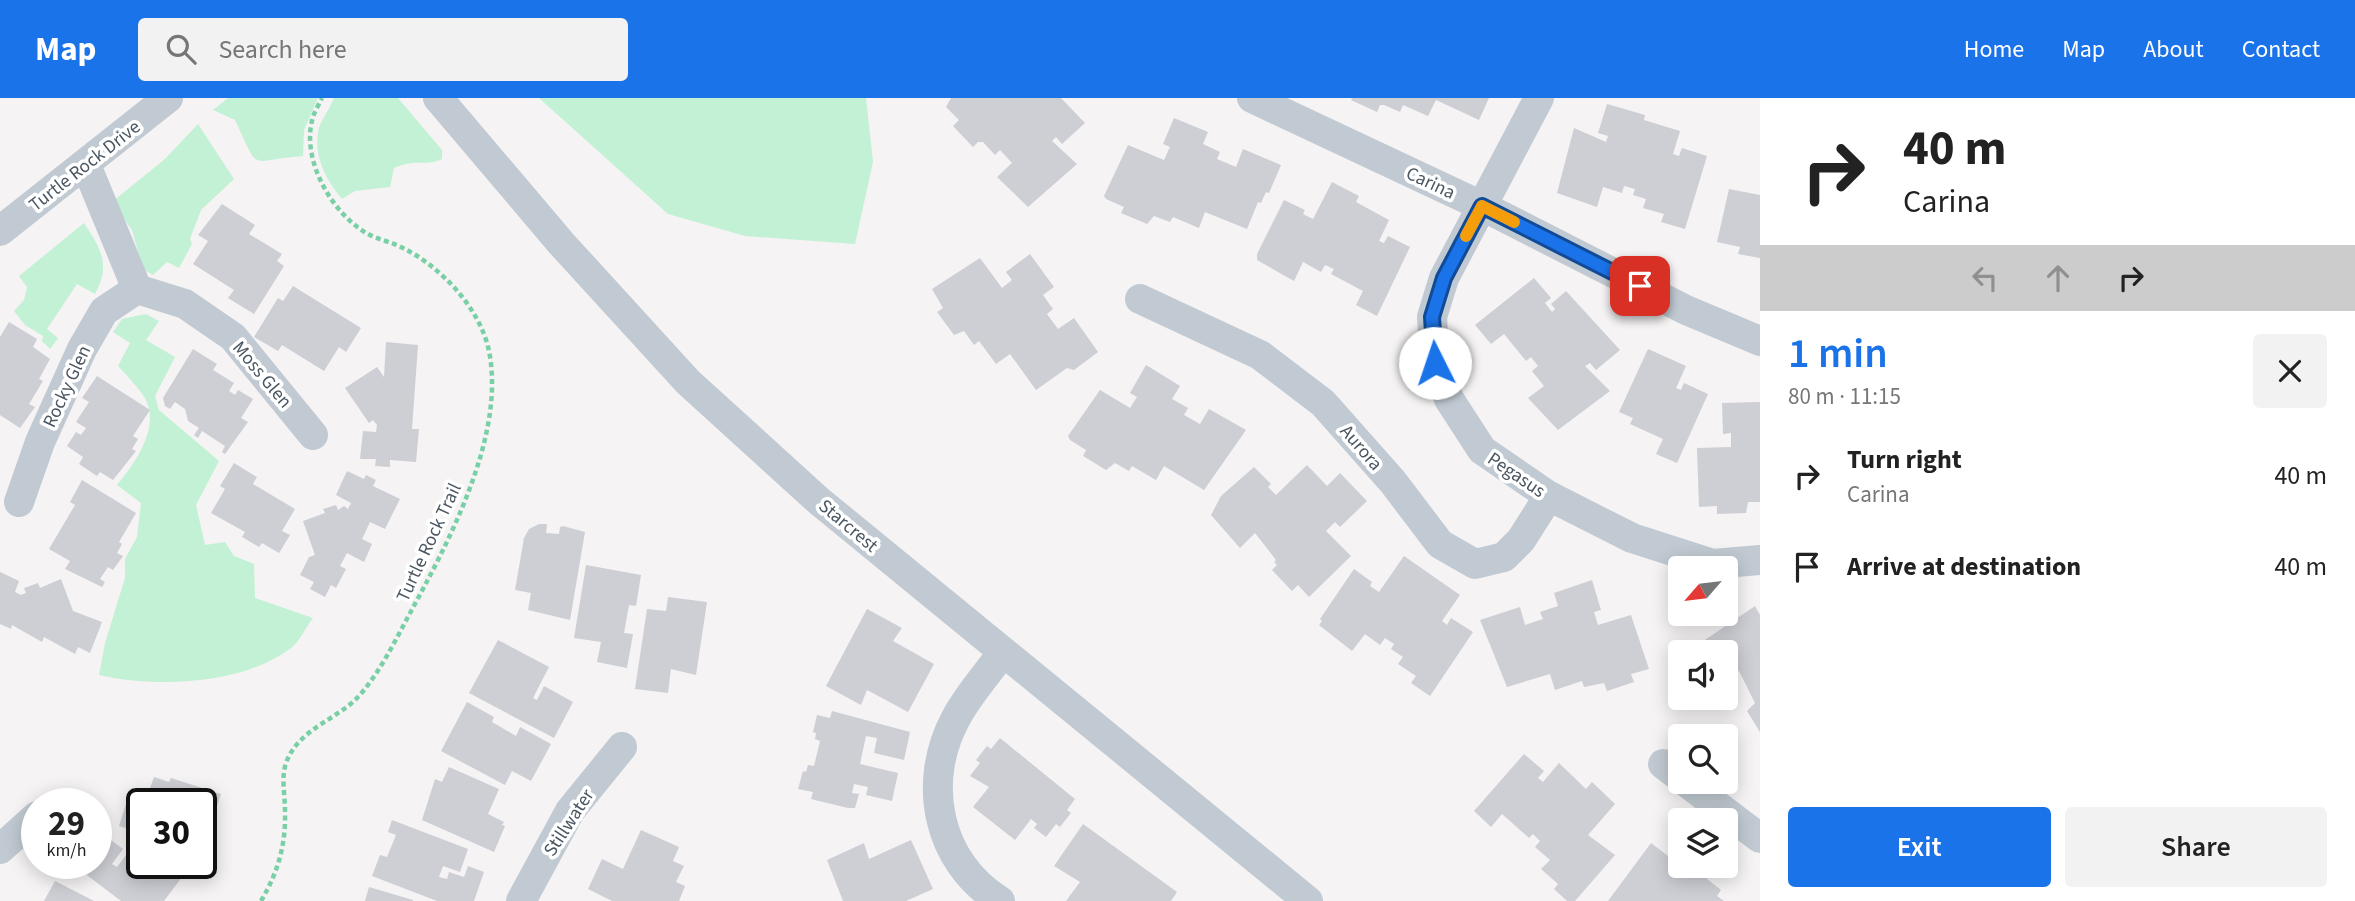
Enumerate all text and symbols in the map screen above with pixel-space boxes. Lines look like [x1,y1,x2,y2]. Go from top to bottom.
search box [138,18,628,81]
text: Map [35,26,96,73]
icon: search [162,30,200,68]
text: Search here [218,31,347,68]
text: Home [1964,32,2024,67]
text: Map [2062,32,2105,67]
text: About [2143,32,2204,67]
text: Contact [2242,32,2320,67]
street label: Turtle Rock Drive [24,114,146,218]
text: 40 m [1903,114,2007,184]
icon: right [1788,126,1879,217]
street label: Carina [1401,160,1459,207]
text: Carina [1903,179,1990,225]
pin [1610,256,1670,316]
icon: left [1966,259,2004,297]
icon: ahead [2039,259,2077,297]
icon: right [2112,259,2150,297]
icon: arrive [1621,267,1659,305]
text: 1 min [1788,324,1888,384]
position arrow [1398,326,1472,400]
button: close [2253,334,2327,408]
street label: Moss Glen [226,336,298,414]
street label: Rocky Glen [37,341,98,432]
text: 80 m · 11:15 [1788,380,1901,413]
street label: Aurora [1333,419,1388,477]
text: Turn right [1847,441,1962,478]
street label: Pegasus [1482,446,1551,505]
icon: right [1788,457,1826,495]
text: 40 m [2274,457,2327,494]
text: Carina [1847,478,1910,511]
street label: Turtle Rock Trail [390,479,469,606]
street label: Starcrest [812,493,884,559]
icon: arrive [1788,548,1826,586]
text: Arrive at destination [1847,548,2081,585]
text: 40 m [2274,548,2327,585]
north arrow [1668,556,1738,626]
map controls [1668,556,1738,878]
button: sound [1668,640,1738,710]
button: search [1668,724,1738,794]
street label: Stillwater [537,783,601,862]
speed limit sign: 30 [126,788,217,879]
text: 29 [48,799,85,849]
button: Exit [1788,807,2051,887]
button: Share [2065,807,2327,887]
button: layers [1668,808,1738,878]
text: km/h [47,838,86,863]

